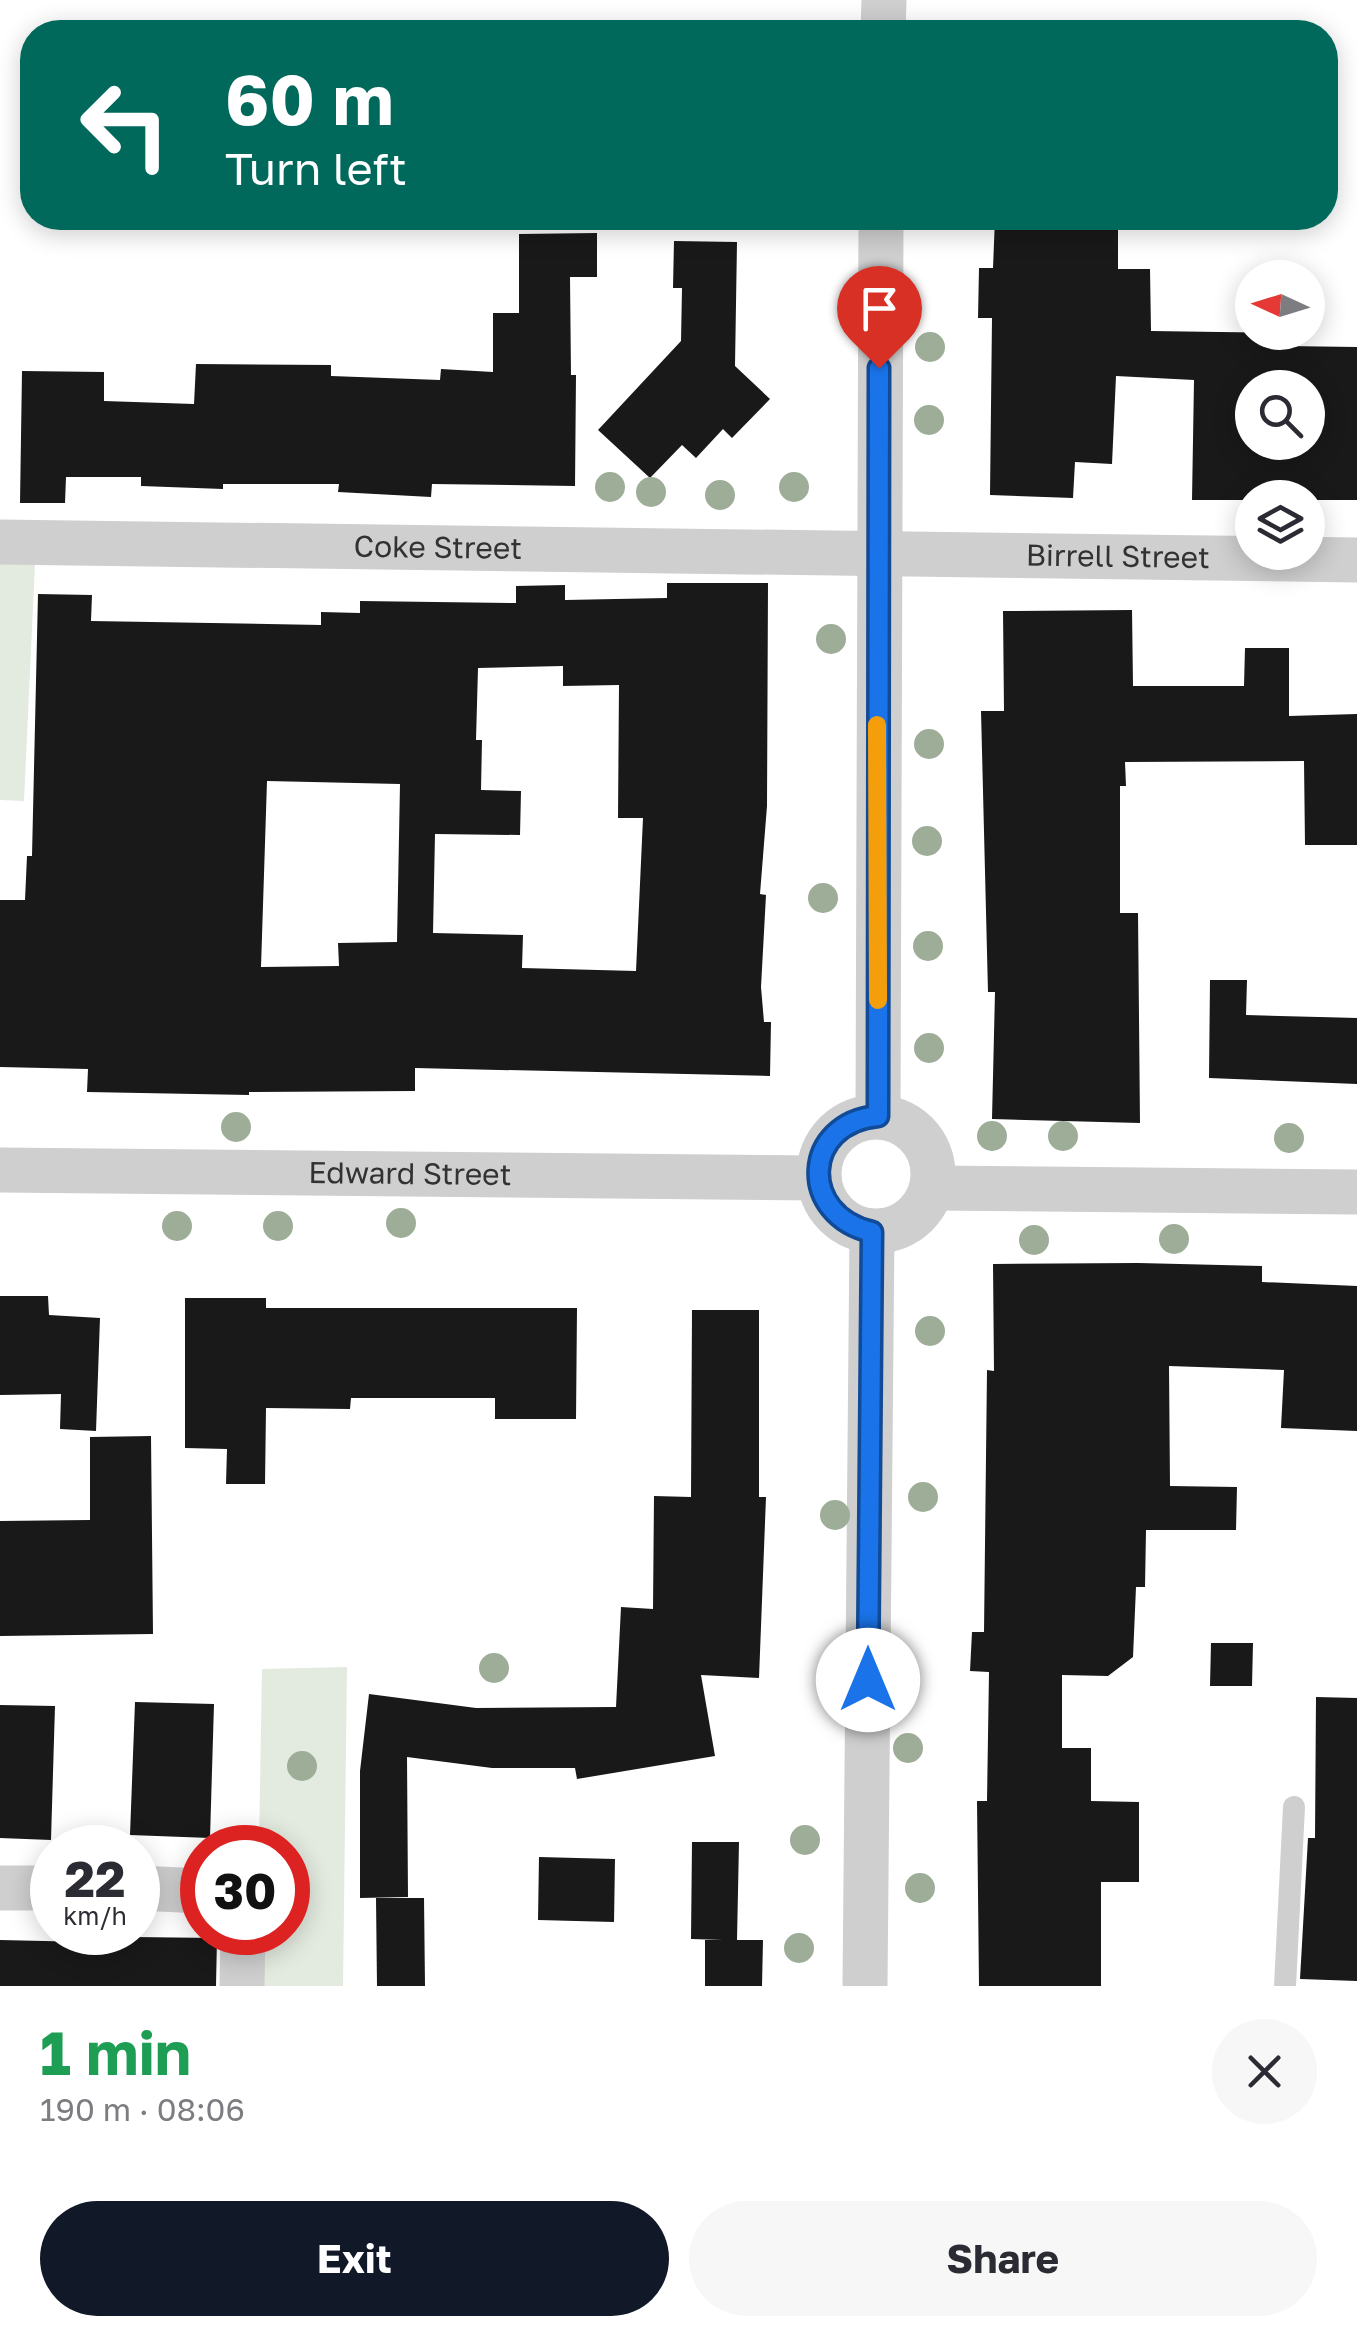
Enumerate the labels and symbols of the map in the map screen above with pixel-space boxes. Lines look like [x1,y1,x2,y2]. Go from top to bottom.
north arrow [1235,260,1325,350]
pin [837,266,922,369]
street label: Coke Street [353,528,522,566]
street label: Birrell Street [1026,537,1210,575]
street label: Edward Street [308,1154,512,1192]
position arrow [816,1628,920,1732]
speed limit sign: 30 [180,1825,310,1955]

